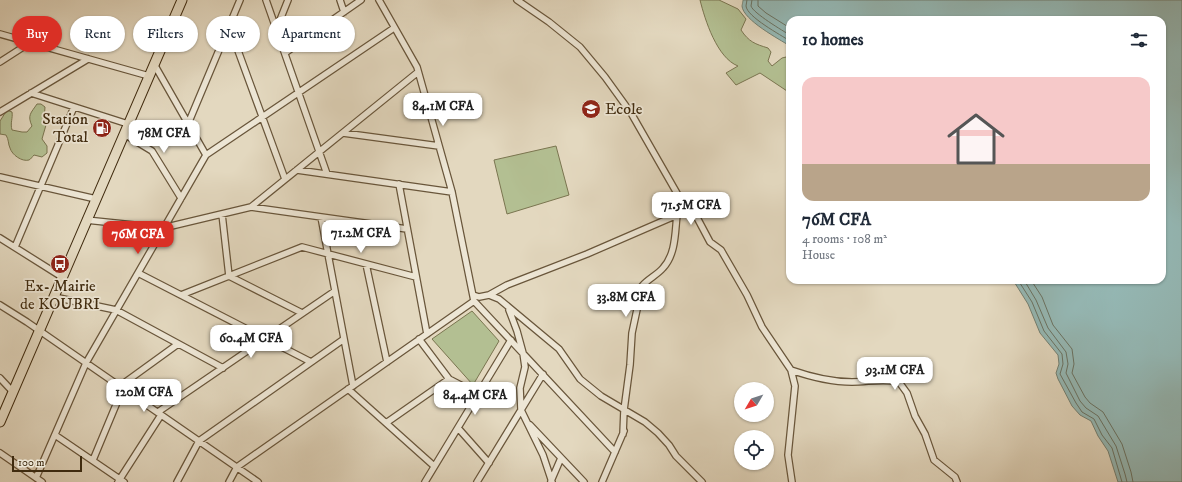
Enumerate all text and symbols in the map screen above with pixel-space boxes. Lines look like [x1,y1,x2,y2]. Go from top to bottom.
chip: Buy [12,16,62,52]
chip: Rent [70,16,125,52]
chip: Filters [133,16,198,52]
chip: New [206,16,260,52]
chip: Apartment [268,16,355,52]
text: 10 homes [802,29,864,51]
icon: filters [1128,29,1150,51]
pin: 84.1M CFA [397,93,489,127]
text: 84.1M CFA [412,98,474,114]
school or university icon: Ecole [580,98,602,120]
place label: Ecole [605,99,643,119]
icon: home [940,103,1012,175]
place label: Station Total [42,109,89,147]
fuel station icon: Station Total [91,117,113,139]
pin: 78M CFA [127,120,201,154]
text: 78M CFA [138,125,190,141]
pin: 71.5M CFA [645,192,737,226]
text: 71.5M CFA [661,197,721,213]
text: 76M CFA [802,209,871,231]
pin: 71.2M CFA [315,220,407,254]
pin: 76M CFA [101,221,175,255]
text: 71.2M CFA [331,225,391,241]
text: 76M CFA [112,226,164,242]
text: 4 rooms · 108 m² [802,231,887,247]
text: House [802,247,835,263]
bus stop icon: Ex- Mairie de KOUBRI [49,253,71,275]
place label: Ex- Mairie de KOUBRI [20,276,100,314]
pin: 33.8M CFA [580,284,672,318]
text: 33.8M CFA [597,289,655,305]
pin: 60.4M CFA [205,325,297,359]
text: 60.4M CFA [219,330,283,346]
pin: 93.1M CFA [849,357,941,391]
text: 93.1M CFA [866,362,924,378]
pin: 120M CFA [103,379,185,413]
pin: 84.4M CFA [429,382,521,416]
north arrow [734,382,774,422]
map controls [734,382,774,470]
text: 120M CFA [115,384,173,400]
text: 84.4M CFA [443,387,507,403]
button: locate [734,430,774,470]
scale bar [12,454,82,473]
text: 100 m [18,456,44,470]

